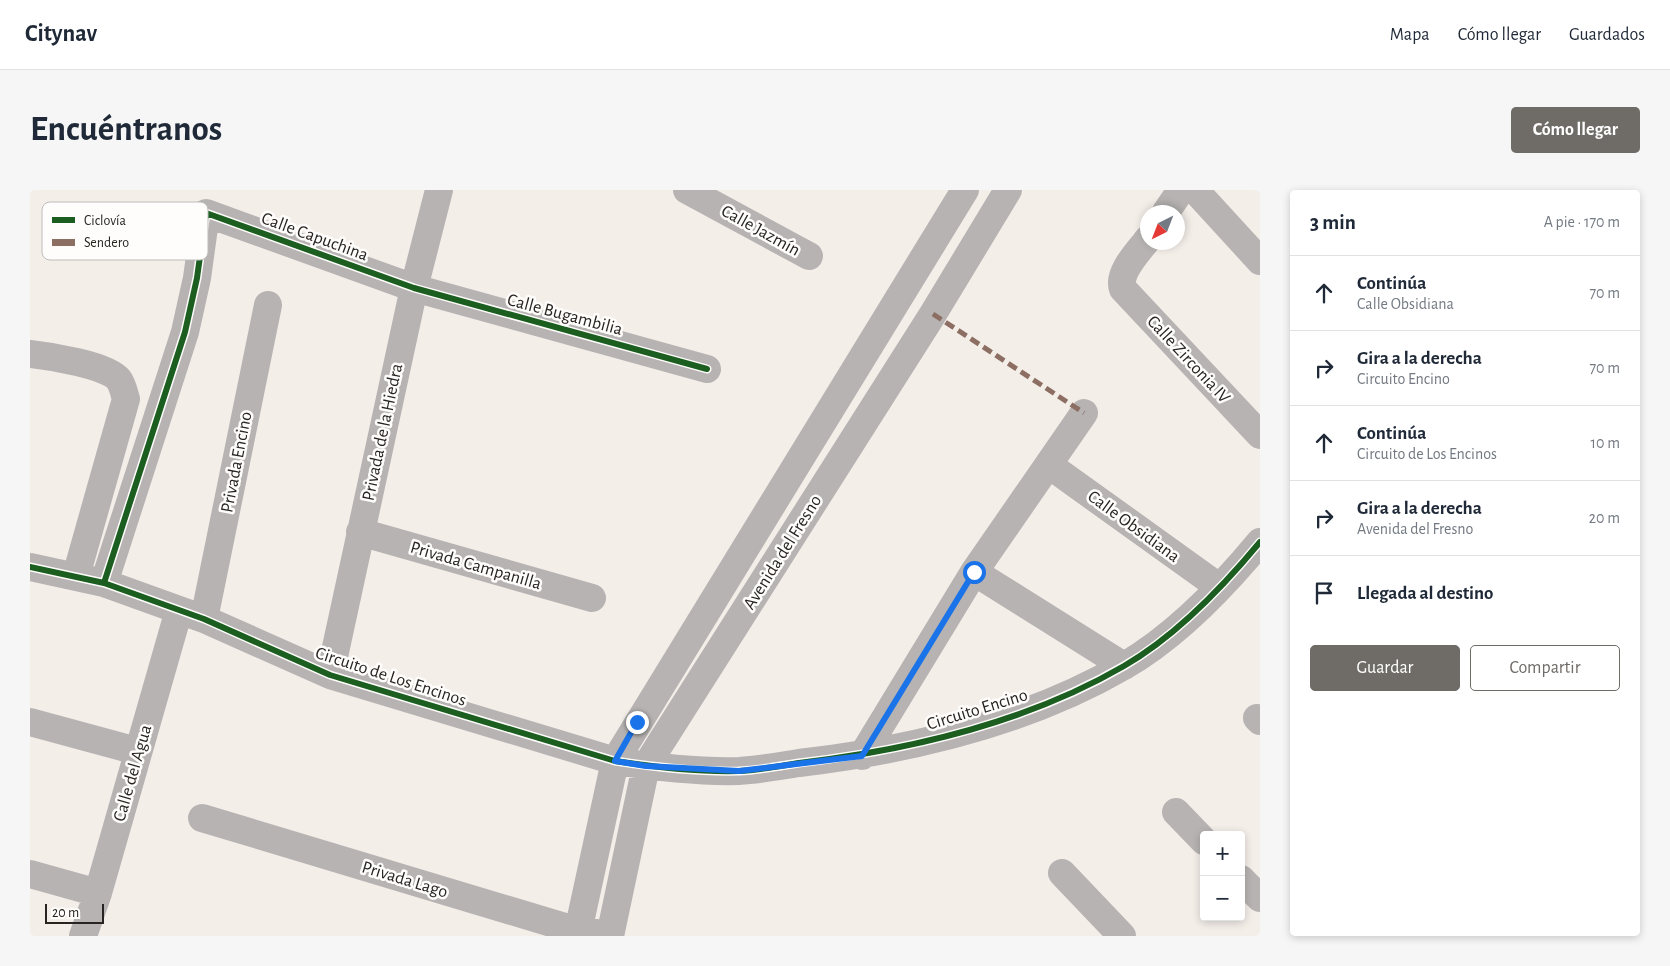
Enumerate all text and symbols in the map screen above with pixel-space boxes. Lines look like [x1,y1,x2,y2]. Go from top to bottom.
text: Citynav [25,22,97,46]
text: Mapa [1390,26,1430,44]
text: Cómo llegar [1458,26,1541,44]
text: Guardados [1569,26,1645,44]
button: Cómo llegar [1511,107,1640,153]
text: Encuéntranos [30,112,222,147]
legend [42,202,208,260]
street label: Calle Jazmín [718,202,803,260]
north arrow [1140,205,1185,250]
street label: Calle Capuchina [259,209,370,265]
text: 3 min [1310,212,1356,233]
text: Ciclovía [84,214,127,228]
text: A pie · 170 m [1544,214,1620,230]
text: Sendero [84,236,129,250]
text: Continúa [1357,274,1426,293]
icon: ahead [1310,279,1338,307]
text: 70 m [1589,285,1620,301]
street label: Calle Bugambilia [505,291,624,339]
text: Calle Obsidiana [1357,296,1454,312]
street label: Calle Zirconia IV [1143,312,1234,408]
text: Gira a la derecha [1357,349,1482,368]
icon: right [1310,354,1338,382]
text: 70 m [1589,360,1620,376]
street label: Privada de la Hiedra [360,362,406,503]
text: Circuito Encino [1357,371,1450,387]
street label: Privada Encino [218,410,256,514]
text: Continúa [1357,424,1426,443]
icon: ahead [1310,429,1338,457]
text: 10 m [1591,435,1620,451]
text: Circuito de Los Encinos [1357,446,1497,462]
street label: Calle Obsidiana [1084,488,1183,566]
street label: Avenida del Fresno [740,492,825,613]
text: Gira a la derecha [1357,499,1482,518]
icon: right [1310,504,1338,532]
text: 20 m [1589,510,1620,526]
text: Avenida del Fresno [1357,521,1473,537]
street label: Privada Campanilla [408,539,543,593]
route start [963,561,986,584]
icon: arrive [1310,579,1338,607]
text: Llegada al destino [1357,584,1494,603]
street label: Circuito de Los Encinos [313,644,468,710]
button: Guardar [1310,645,1460,691]
button: Compartir [1470,645,1620,691]
street label: Circuito Encino [925,686,1030,734]
route end [626,711,649,734]
street label: Calle del Agua [111,723,155,824]
map controls [1200,831,1245,921]
button: + [1200,831,1245,876]
street label: Privada Lago [360,858,450,902]
button: − [1200,876,1245,921]
scale bar [45,901,104,924]
text: 20 m [52,906,79,920]

